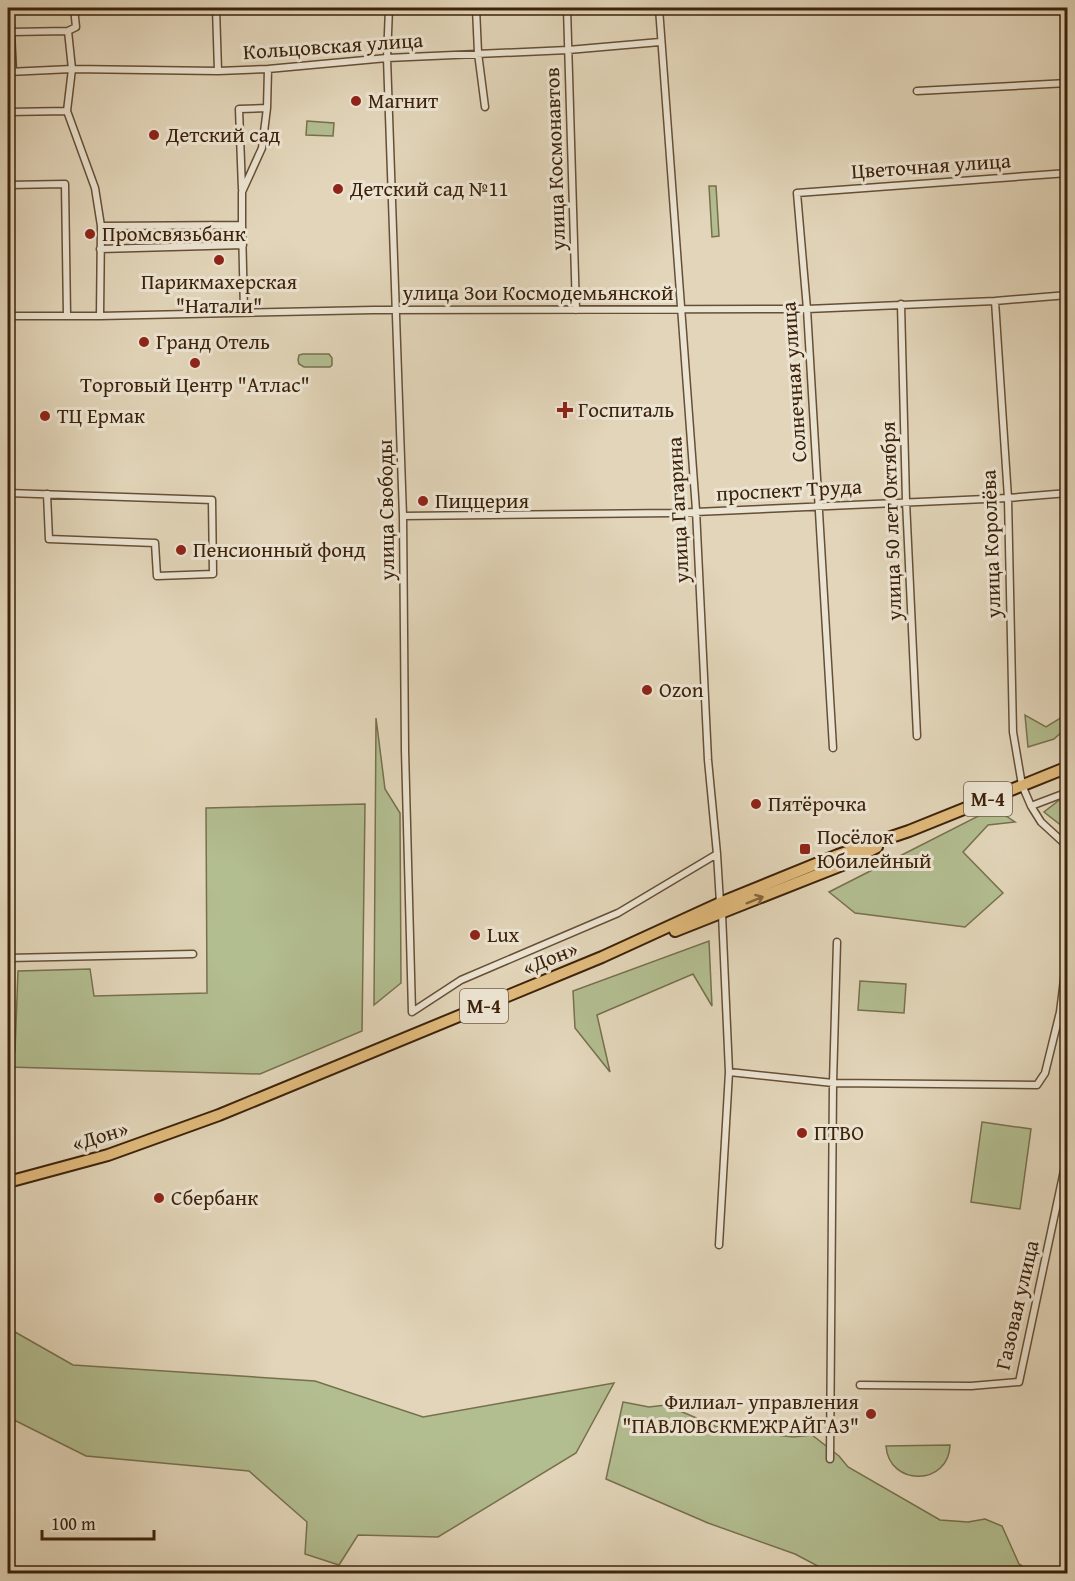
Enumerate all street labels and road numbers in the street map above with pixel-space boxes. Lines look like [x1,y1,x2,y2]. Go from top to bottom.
street label: Кольцовская улица [242,24,424,67]
street label: улица Космонавтов [536,67,573,252]
street label: Цветочная улица [850,144,1012,187]
street label: улица Зои Космодемьянской [401,277,674,308]
street label: Солнечная улица [772,301,815,463]
street label: улица 50 лет Октября [872,420,910,622]
street label: улица Гагарина [658,436,697,585]
street label: улица Свободы [369,439,402,582]
street label: улица Королёва [972,469,1009,620]
street label: проспект Труда [715,470,863,509]
road number: М-4 [964,782,1012,816]
street label: «Дон» [518,932,582,983]
road number: М-4 [460,989,508,1023]
street label: «Дон» [68,1112,132,1159]
street label: Газовая улица [987,1237,1046,1373]

